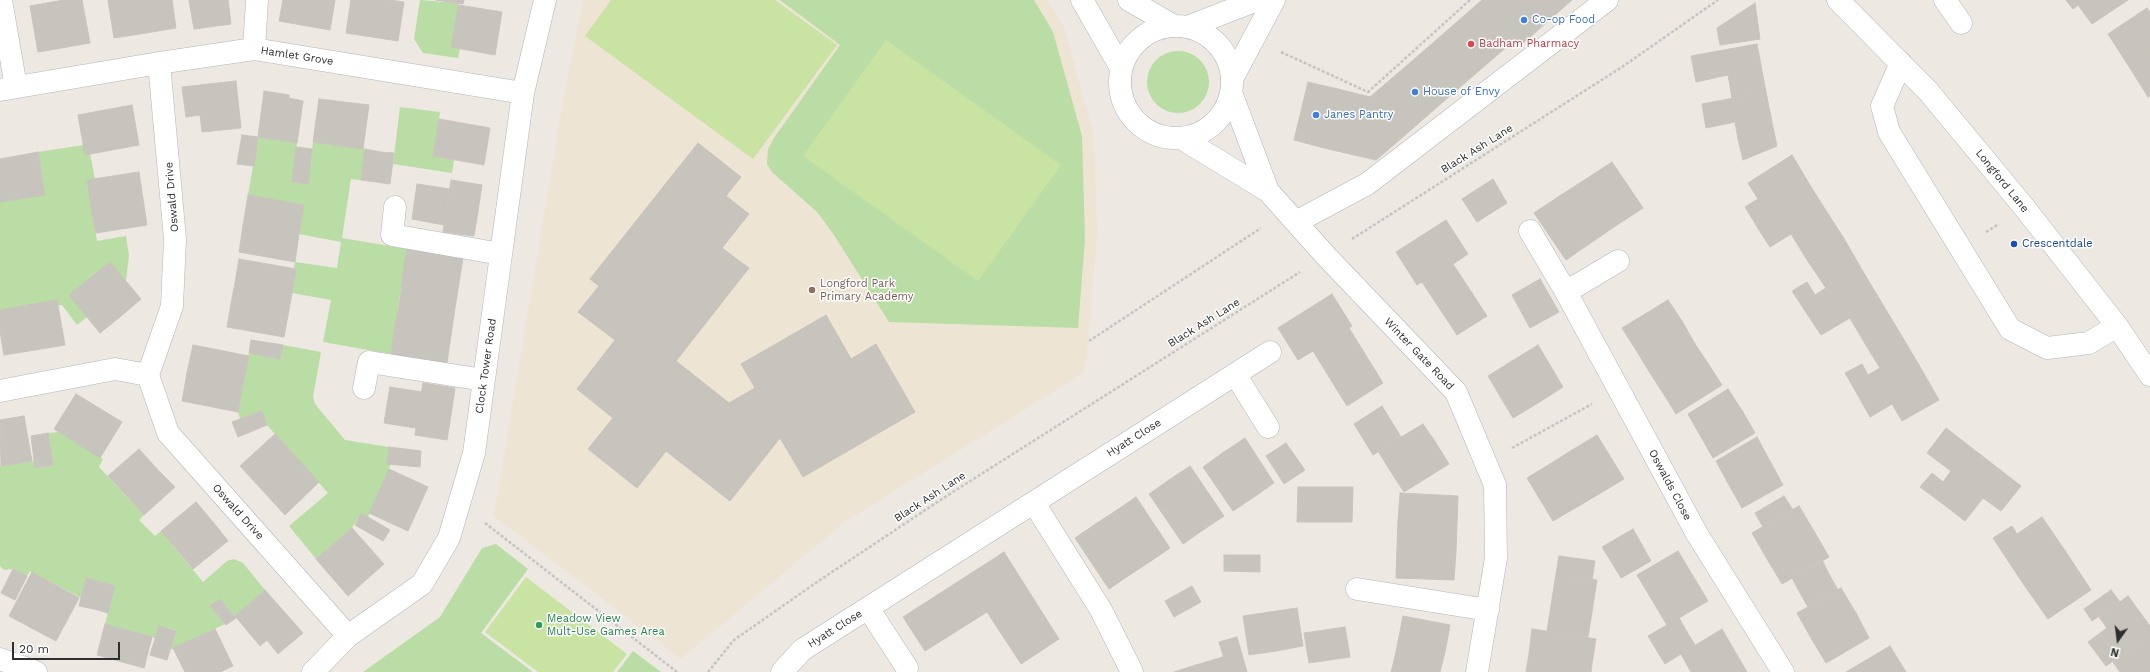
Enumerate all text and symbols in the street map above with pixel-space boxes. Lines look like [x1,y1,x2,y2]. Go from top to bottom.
place label: Co-op Food [1532,13,1595,27]
marker: Co-op Food [1519,15,1529,25]
place label: Badham Pharmacy [1479,37,1579,51]
marker: Badham Pharmacy [1466,39,1476,49]
street label: Hamlet Grove [260,44,334,68]
place label: House of Envy [1423,85,1500,99]
marker: House of Envy [1410,87,1420,97]
place label: Janes Pantry [1324,108,1393,122]
marker: Janes Pantry [1311,110,1321,120]
street label: Black Ash Lane [1439,122,1515,176]
street label: Longford Lane [1973,147,2031,215]
street label: Oswald Drive [162,161,182,233]
place label: Crescentdale [2022,237,2093,251]
marker: Crescentdale [2009,239,2019,249]
place label: Longford Park Primary Academy [820,277,914,303]
marker: Longford Park Primary Academy [807,285,817,295]
street label: Black Ash Lane [1166,296,1242,350]
street label: Winter Gate Road [1381,315,1457,393]
street label: Clock Tower Road [473,318,499,414]
street label: Hyatt Close [1104,416,1164,460]
street label: Oswalds Close [1646,447,1694,523]
street label: Black Ash Lane [892,469,968,525]
street label: Oswald Drive [210,481,266,543]
street label: Hyatt Close [805,607,865,651]
place label: Meadow View Mult-Use Games Area [547,612,665,638]
marker: Meadow View Mult-Use Games Area [534,620,544,630]
north arrow [2098,620,2138,660]
scale bar [14,634,122,660]
text: 20 m [19,642,49,656]
text: N [2109,645,2121,659]

